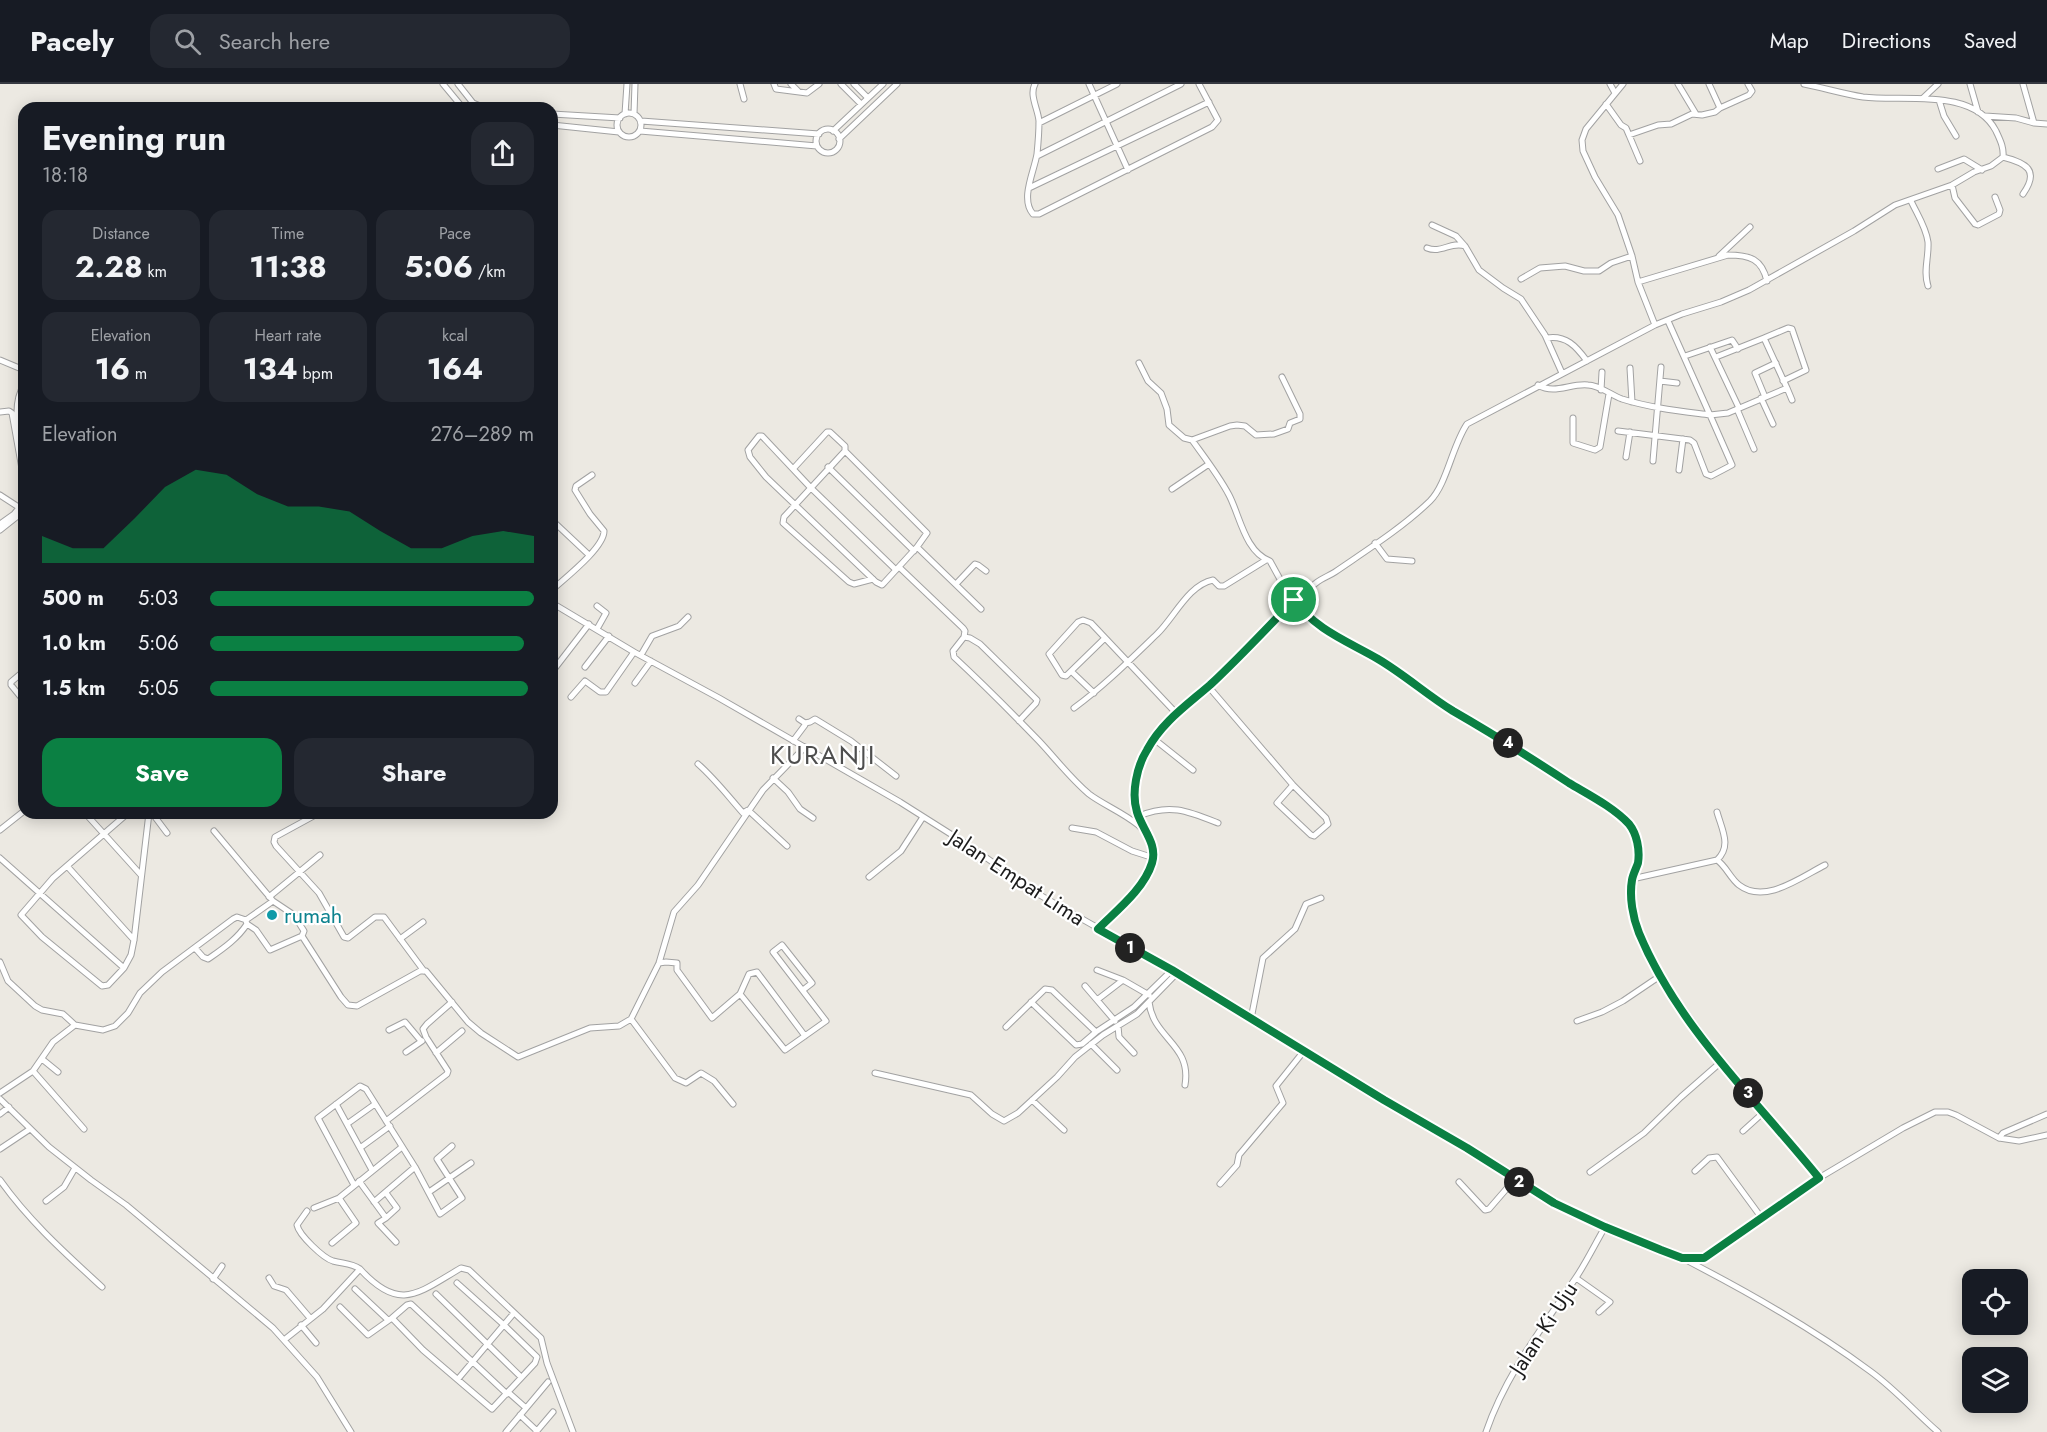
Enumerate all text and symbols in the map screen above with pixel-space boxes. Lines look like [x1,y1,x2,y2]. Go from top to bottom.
search box [150,14,570,68]
text: Pacely [30,21,114,62]
icon: search [171,25,204,58]
text: Search here [219,25,330,57]
text: Map [1770,26,1809,56]
text: Directions [1842,26,1931,56]
text: Saved [1964,26,2017,56]
text: Evening run [42,115,226,162]
button: share [471,122,534,185]
text: 18:18 [42,161,88,190]
text: Distance [92,222,150,245]
text: Time [272,222,304,245]
text: Pace [439,222,471,245]
text: 2.28 [75,245,143,288]
text: 11:38 [249,245,327,288]
text: 5:06 [404,245,473,288]
text: km [143,260,167,283]
text: /km [473,260,506,283]
text: Elevation [91,324,151,347]
text: Heart rate [255,324,321,347]
text: kcal [442,324,468,347]
text: 16 [95,347,130,390]
text: 134 [243,347,298,390]
text: 164 [427,347,483,390]
text: m [130,362,147,385]
text: bpm [298,362,333,385]
text: Elevation [42,420,117,449]
text: 276–289 m [430,420,534,449]
pin [1268,574,1319,625]
icon: arrive [1277,583,1310,616]
text: 500 m [42,584,104,613]
text: 5:03 [138,584,178,613]
text: 1.0 km [42,629,106,658]
text: 5:06 [138,629,179,658]
text: 1.5 km [42,674,105,703]
text: 5:05 [138,674,179,703]
pin: 4 [1493,728,1523,758]
text: 4 [1502,731,1514,754]
district label: KURANJI [770,736,876,774]
button: Save [42,738,282,807]
button: Share [294,738,534,807]
street label: Jalan Empat Lima [940,819,1092,933]
place label: rumah [284,899,342,931]
marker: rumah [265,908,279,922]
pin: 1 [1115,933,1145,963]
text: 1 [1126,936,1134,959]
pin: 3 [1733,1078,1763,1108]
text: 3 [1743,1081,1753,1104]
pin: 2 [1504,1167,1534,1197]
text: 2 [1514,1170,1524,1193]
map controls [1962,1269,2028,1413]
button: locate [1962,1269,2028,1335]
street label: Jalan Ki Uju [1499,1275,1585,1383]
button: layers [1962,1347,2028,1413]

